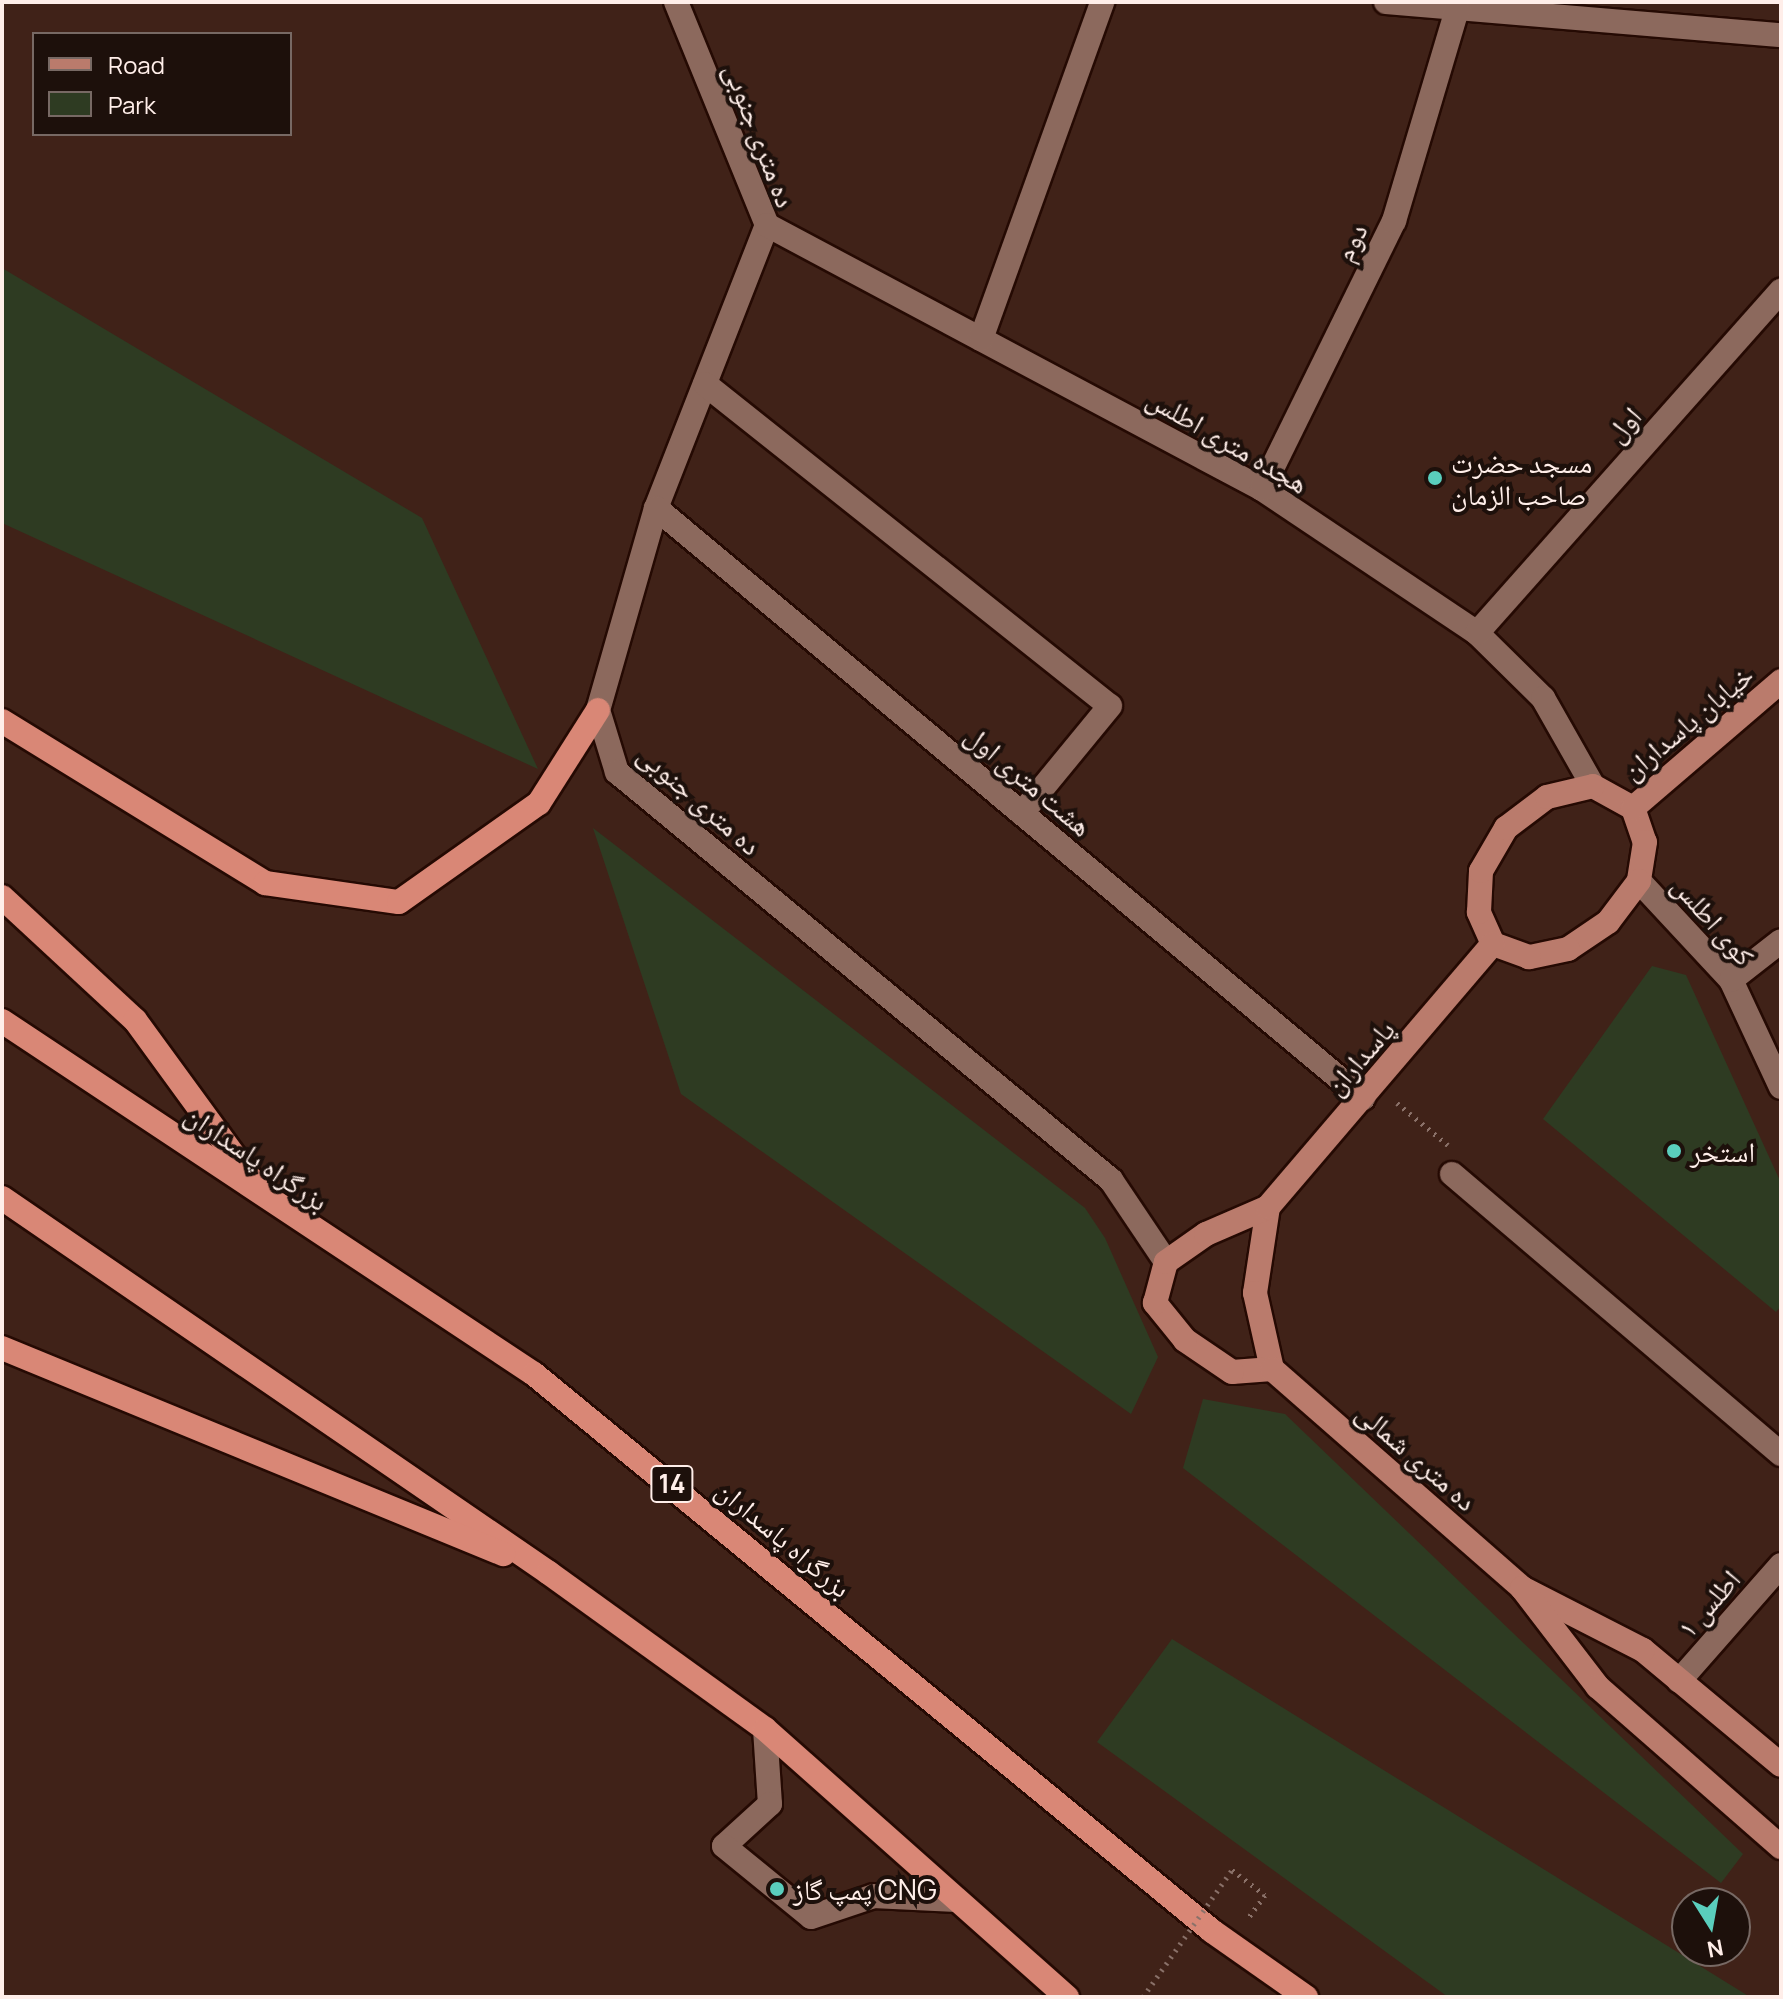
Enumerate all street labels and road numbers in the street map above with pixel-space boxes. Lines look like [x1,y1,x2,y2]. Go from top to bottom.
street label: ده متری جنوبی [718,58,804,212]
street label: دوم [1326,217,1374,267]
street label: هجده متری اطلس [1141,380,1315,500]
street label: اول [1598,399,1648,449]
street label: خیابان پاسداران [1615,657,1759,787]
street label: هشت متری اول [959,717,1099,843]
street label: ده متری جنوبی [632,737,768,861]
street label: کوی اطلس [1666,868,1762,972]
street label: پاسداران [1317,1012,1401,1102]
street label: بزرگراه پاسداران [179,1097,335,1217]
street label: ده متری شمالی [1350,1395,1484,1517]
road number: 14 [650,1462,694,1506]
street label: بزرگراه پاسداران [710,1472,858,1604]
street label: اطلس ۱ [1670,1562,1746,1644]

